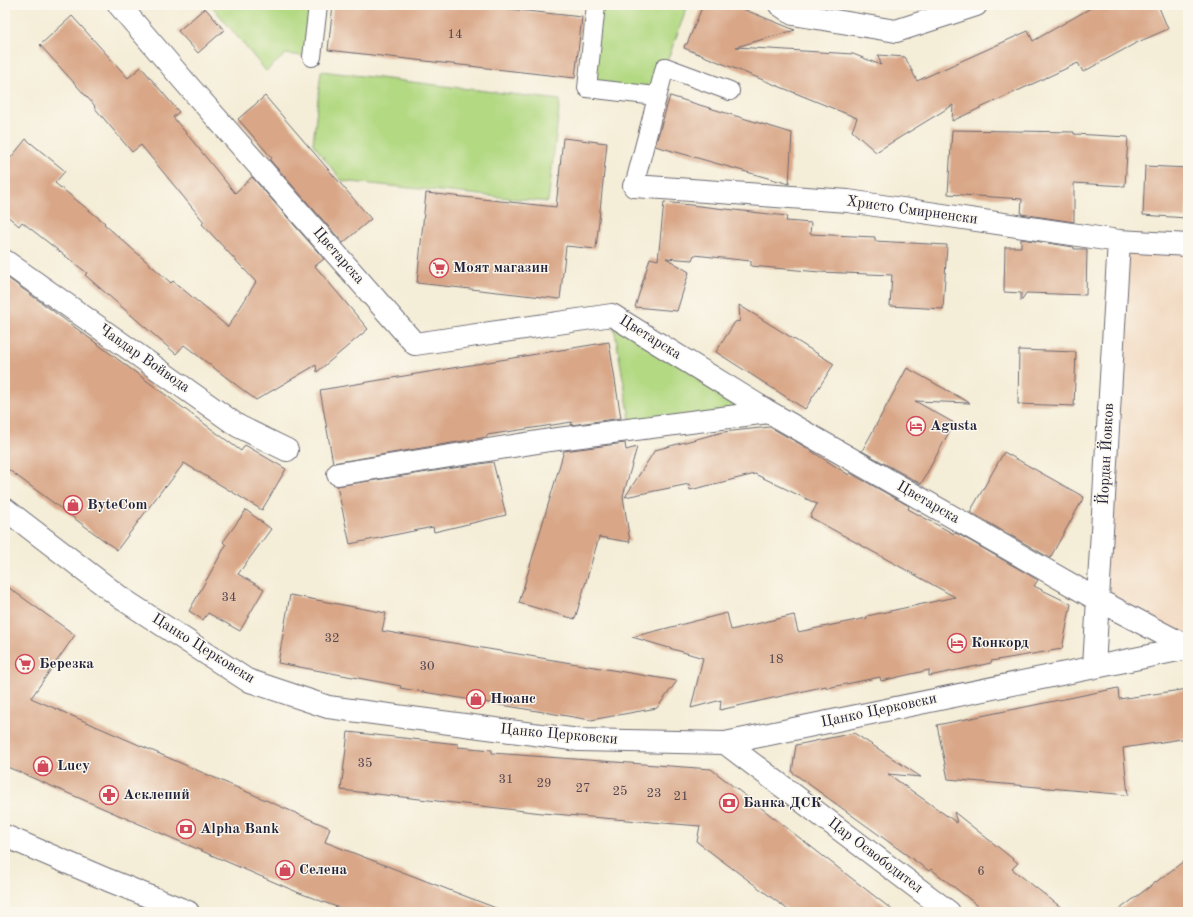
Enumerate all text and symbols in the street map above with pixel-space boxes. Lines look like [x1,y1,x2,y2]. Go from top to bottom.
house number: 14 [447,28,463,41]
street label: Христо Смирненски [845,194,979,228]
street label: Цветарска [309,225,367,288]
supermarket icon: Моят магазин [428,257,450,279]
place label: Моят магазин [453,261,548,276]
street label: Цветарска [616,313,684,363]
street label: Чавдар Войвода [96,322,193,396]
street label: Йордан Йовков [1093,403,1117,505]
hotel icon: Agusta [905,415,927,437]
place label: Agusta [930,419,978,434]
street label: Цветарска [894,479,963,527]
shop icon: ByteCom [62,494,84,516]
place label: ByteCom [87,498,148,513]
house number: 34 [221,591,237,604]
street label: Цанко Церковски [149,611,257,687]
house number: 32 [324,632,340,645]
hotel icon: Конкорд [946,632,968,654]
place label: Конкорд [971,636,1029,651]
supermarket icon: Березка [14,653,36,675]
house number: 18 [768,653,784,666]
place label: Березка [39,657,94,672]
house number: 30 [419,660,435,673]
shop icon: Нюанс [465,688,487,710]
street label: Цанко Церковски [820,691,938,731]
place label: Нюанс [490,692,536,707]
street label: Цанко Церковски [500,722,618,748]
shop icon: Lucy [32,755,54,777]
house number: 35 [357,757,373,770]
place label: Lucy [57,759,90,774]
house number: 31 [498,773,514,786]
house number: 29 [536,777,552,790]
house number: 27 [575,782,591,795]
pharmacy icon: Асклепий [98,784,120,806]
house number: 25 [612,785,628,798]
house number: 23 [646,787,662,800]
place label: Асклепий [123,788,190,803]
house number: 21 [673,790,689,803]
bank icon: Банка ДСК [718,792,740,814]
place label: Банка ДСК [743,796,821,811]
street label: Цар Освободител [825,816,925,896]
bank icon: Alpha Bank [175,818,197,840]
place label: Alpha Bank [200,822,280,837]
shop icon: Селена [274,859,296,881]
place label: Селена [299,863,347,878]
house number: 6 [977,865,985,878]

